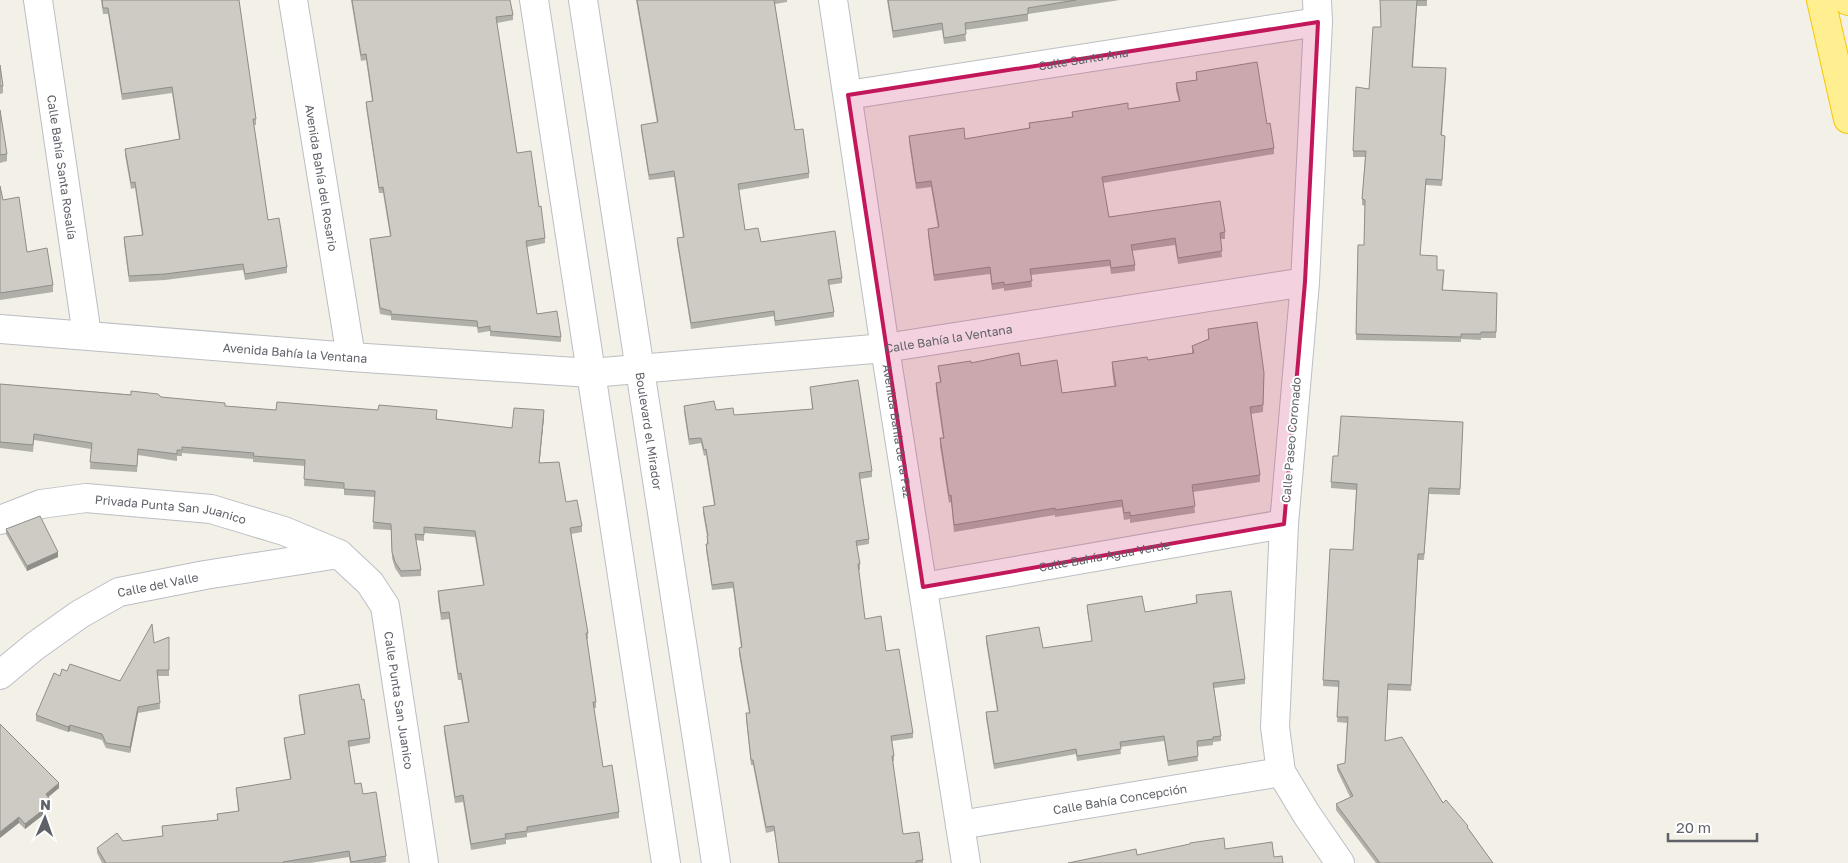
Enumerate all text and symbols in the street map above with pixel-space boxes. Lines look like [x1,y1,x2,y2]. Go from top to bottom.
street label: Calle Santa Ana [1037,44,1129,73]
street label: Calle Bahía Santa Rosalía [44,94,80,241]
street label: Avenida Bahía del Rosario [303,103,341,252]
street label: Calle Bahía la Ventana [884,321,1013,355]
street label: Avenida Bahía la Ventana [222,339,368,366]
street label: Avenida Bahía de la Paz [880,363,916,499]
street label: Boulevard el Mirador [633,371,666,491]
street label: Calle Paseo Coronado [1278,376,1304,504]
street label: Privada Punta San Juanico [94,491,248,527]
street label: Calle Bahía Agua Verde [1037,537,1171,574]
street label: Calle del Valle [116,569,200,600]
street label: Calle Punta San Juanico [381,630,417,770]
street label: Calle Bahía Concepción [1052,780,1188,817]
north arrow [20,793,70,843]
text: N [40,796,51,813]
scale bar [1668,810,1757,842]
text: 20 m [1676,818,1711,836]

